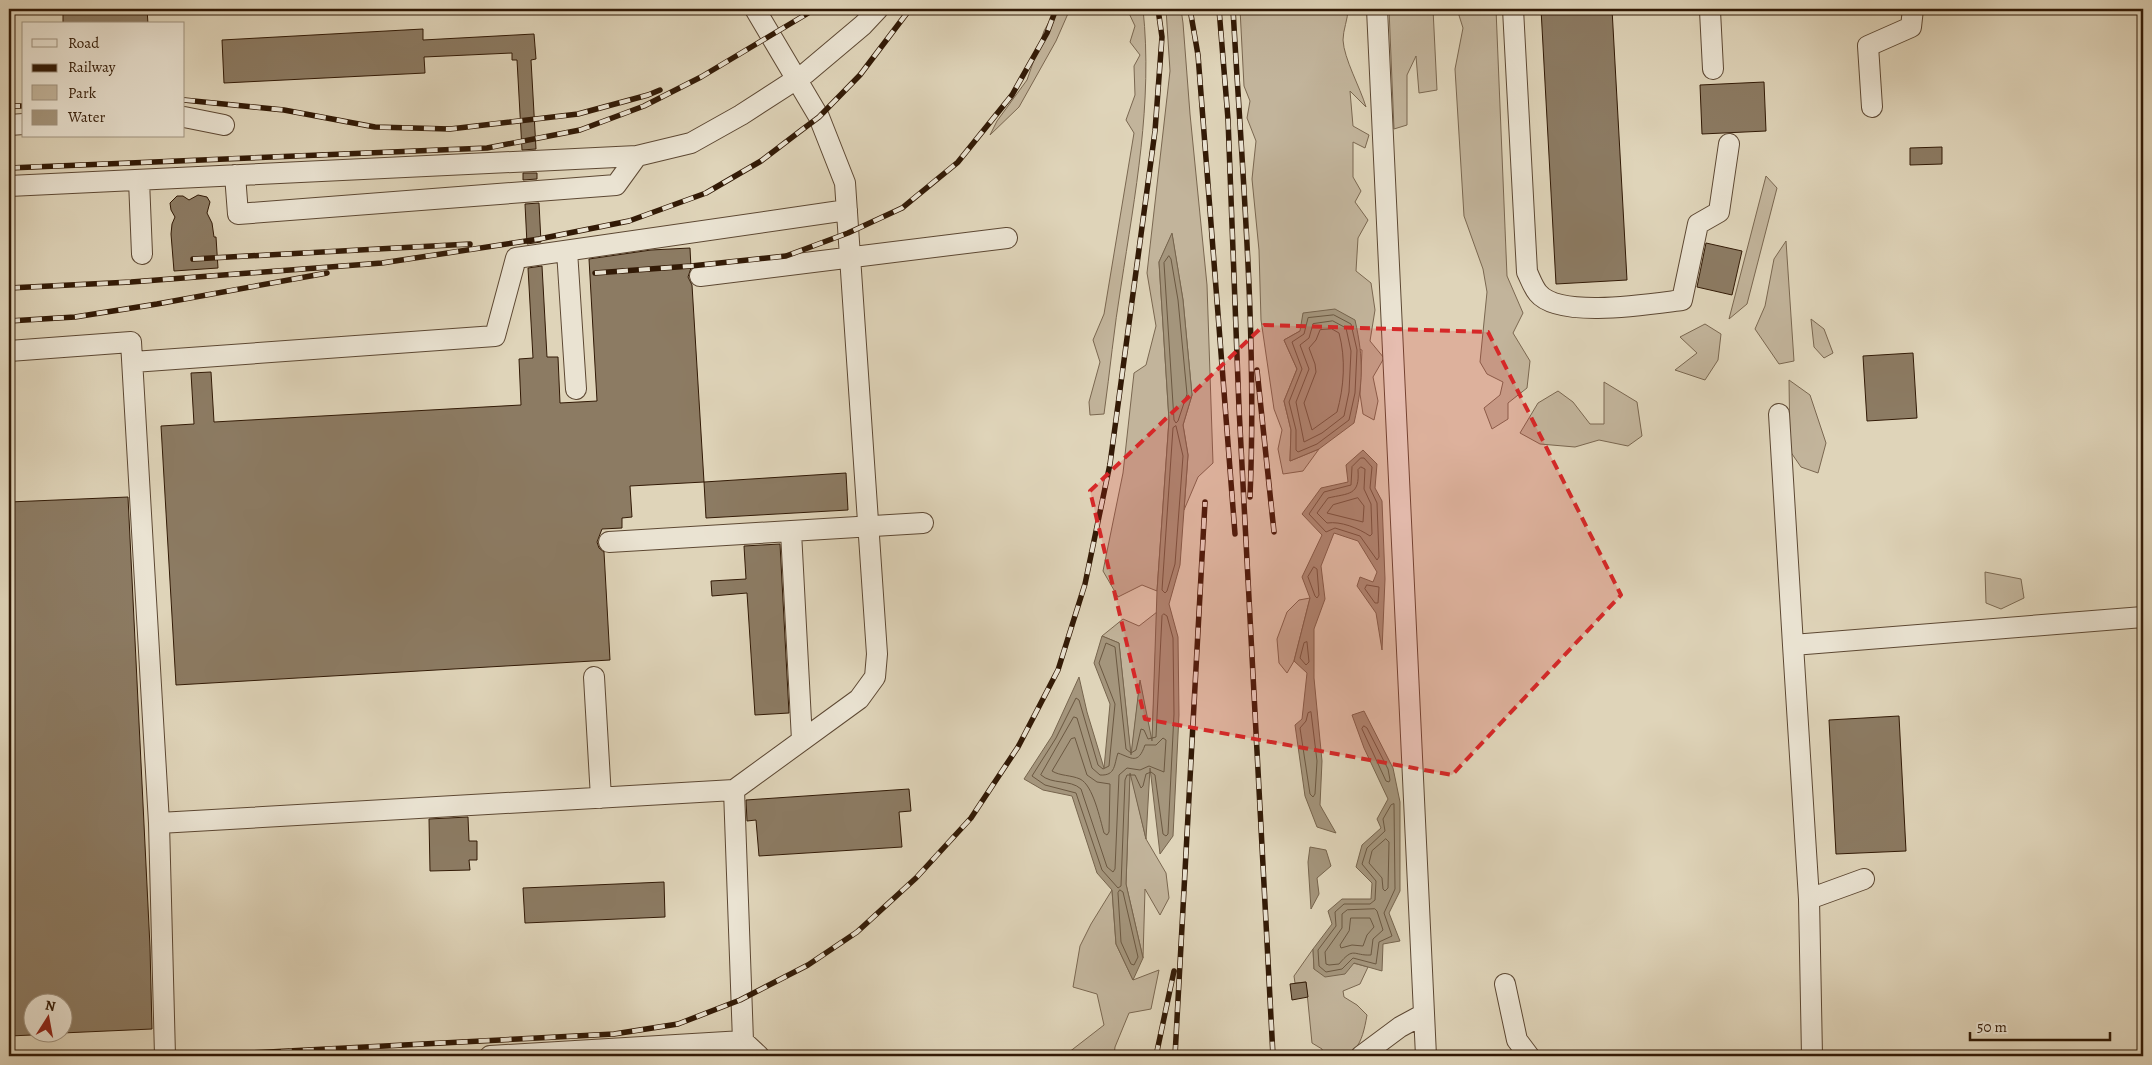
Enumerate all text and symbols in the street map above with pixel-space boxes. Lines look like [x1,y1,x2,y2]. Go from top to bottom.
legend [22,22,185,138]
text: Road [68,33,100,53]
text: Railway [68,57,116,77]
text: Park [68,83,97,103]
text: Water [67,107,105,127]
north arrow [22,992,72,1042]
text: N [44,995,57,1016]
scale bar [1970,1010,2110,1042]
text: 50 m [1977,1017,2007,1037]

